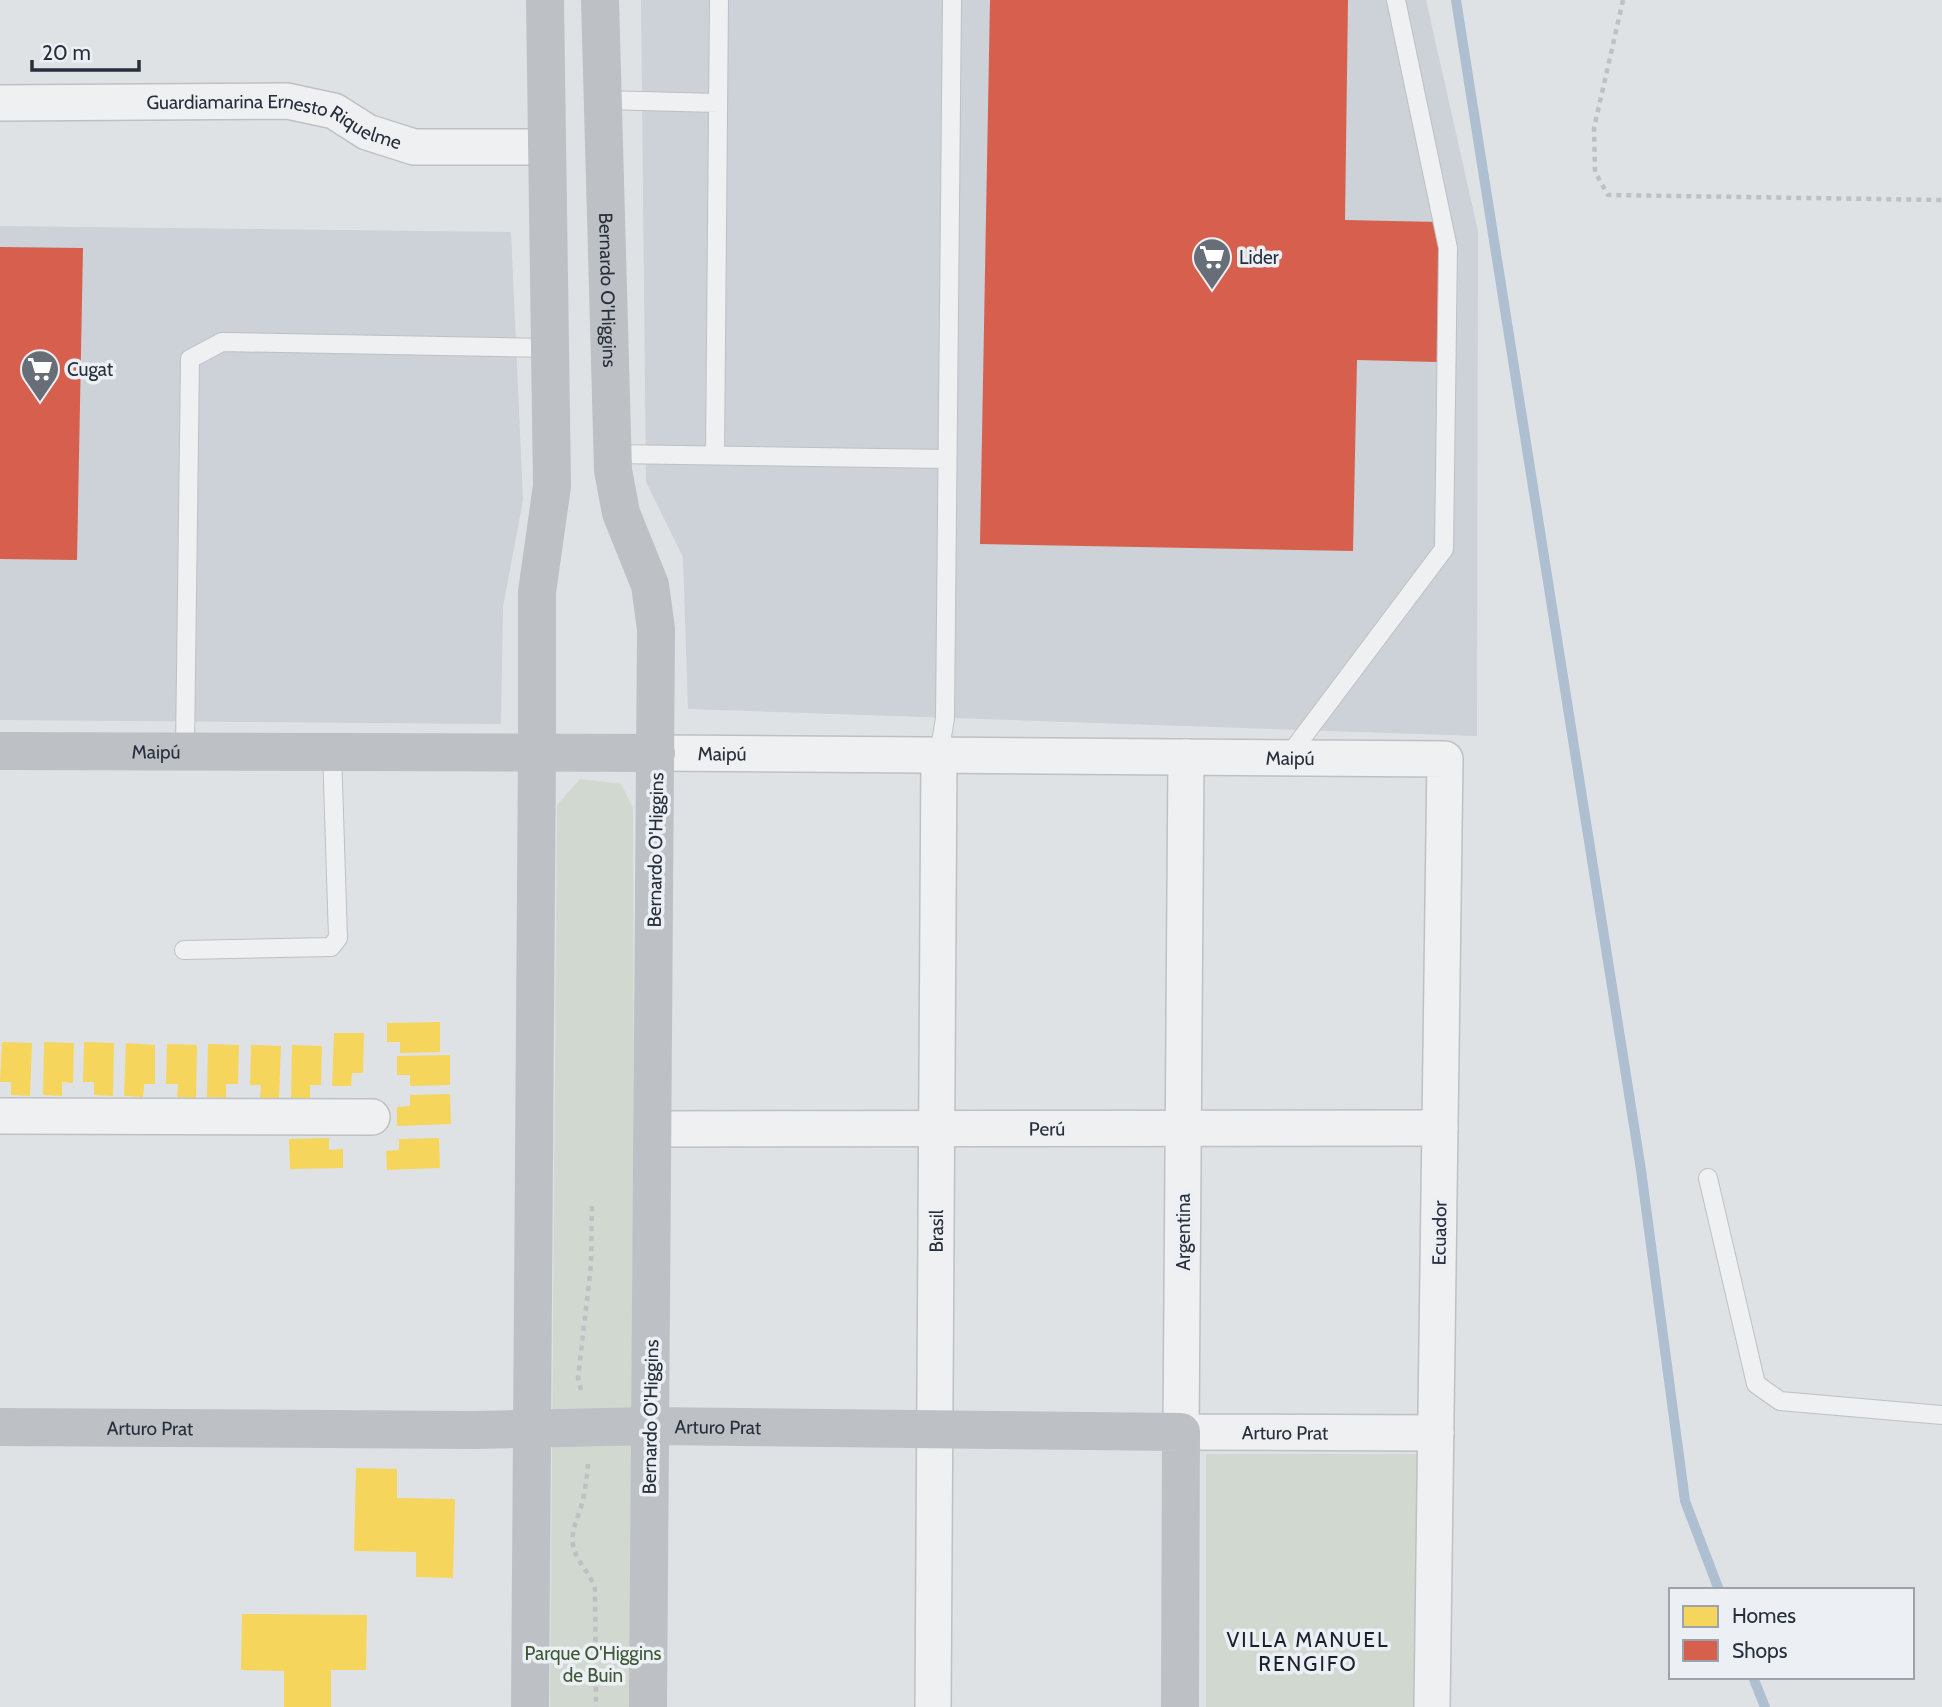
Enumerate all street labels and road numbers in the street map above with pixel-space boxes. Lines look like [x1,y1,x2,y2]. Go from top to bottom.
street label: Guardiamarina Ernesto Riquelme [146,90,404,154]
street label: Bernardo O'Higgins [594,212,621,368]
street label: Maipú [131,740,181,764]
street label: Maipú [697,742,747,766]
street label: Maipú [1265,747,1315,770]
street label: Bernardo O'Higgins [643,772,668,928]
street label: Perú [1029,1117,1065,1141]
street label: Argentina [1172,1193,1195,1271]
street label: Ecuador [1427,1200,1452,1266]
street label: Brasil [925,1209,948,1252]
street label: Bernardo O'Higgins [638,1339,663,1495]
street label: Arturo Prat [675,1415,762,1439]
street label: Arturo Prat [107,1417,194,1440]
street label: Arturo Prat [1242,1421,1329,1445]

